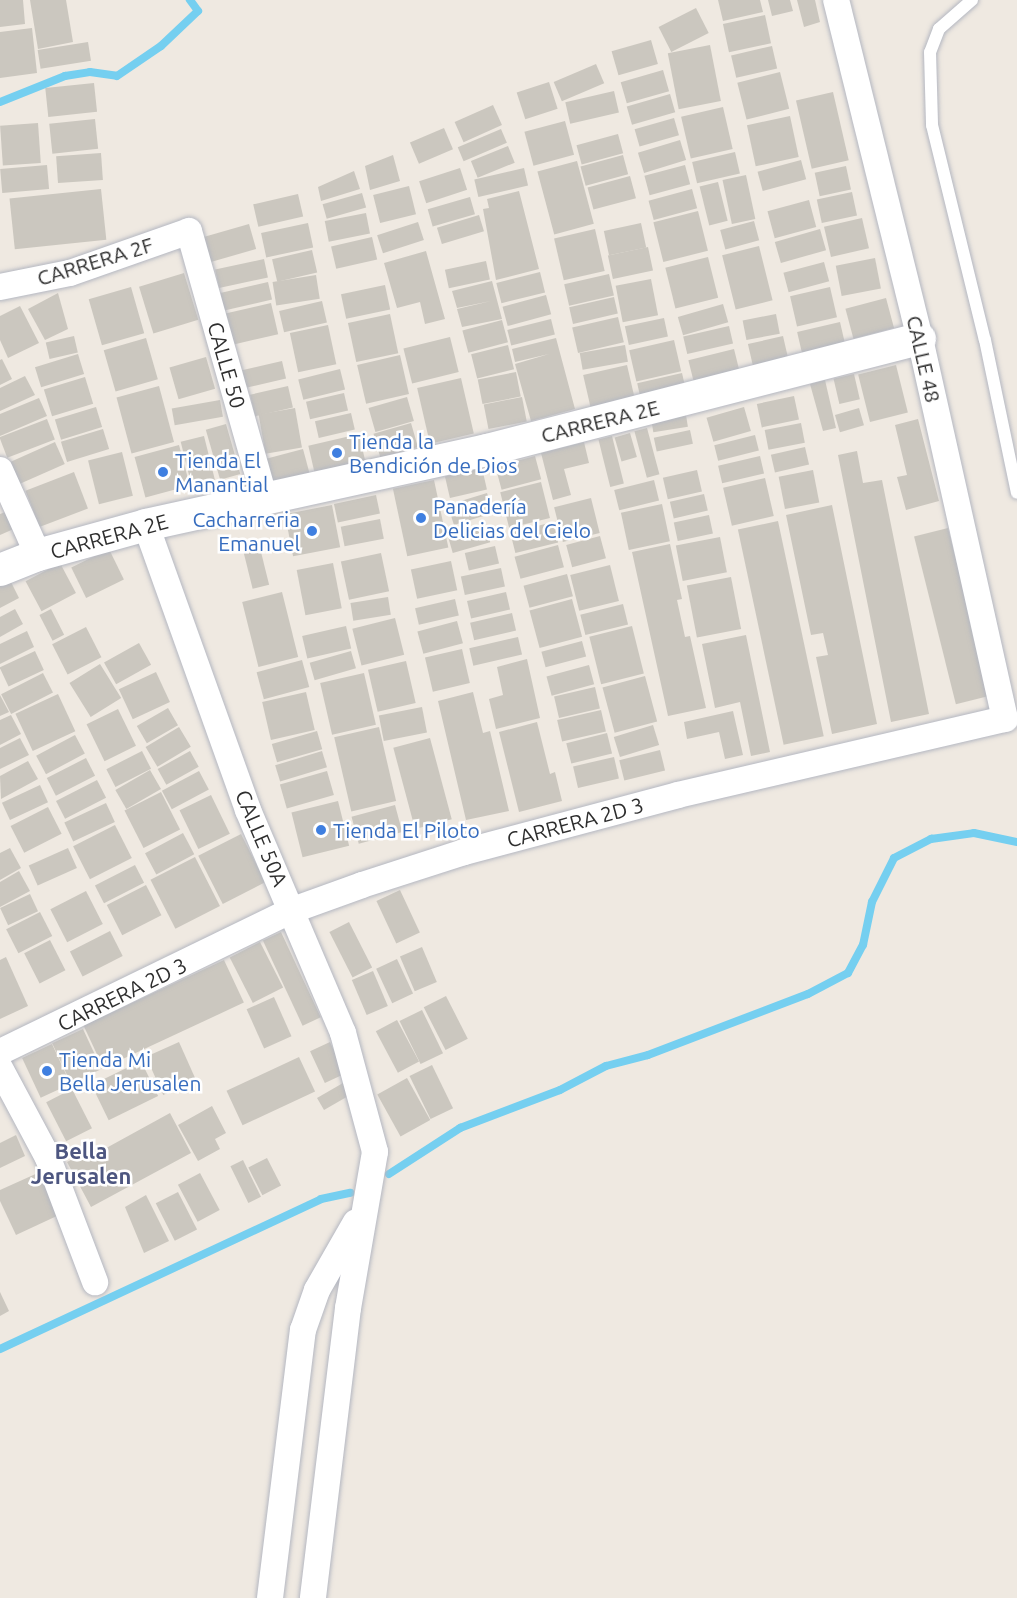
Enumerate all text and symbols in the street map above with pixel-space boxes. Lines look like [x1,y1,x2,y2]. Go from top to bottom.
street label: CARRERA 2F [34,231,156,291]
street label: CALLE 48 [902,313,946,405]
street label: CALLE 50 [203,319,251,411]
street label: CARRERA 2E [538,394,662,448]
place label: Tienda la Bendición de Dios [349,428,517,478]
marker: Tienda la Bendición de Dios [330,446,344,460]
place label: Tienda El Manantial [175,447,268,497]
marker: Tienda El Manantial [156,465,170,479]
place label: Panadería Delicias del Cielo [433,493,591,543]
place label: Cacharreria Emanuel [192,506,300,556]
street label: CARRERA 2E [47,508,171,564]
marker: Panadería Delicias del Cielo [414,511,428,525]
marker: Cacharreria Emanuel [305,524,319,538]
street label: CALLE 50A [230,786,294,890]
street label: CARRERA 2D 3 [504,792,646,852]
place label: Tienda El Piloto [333,817,480,843]
marker: Tienda El Piloto [314,823,328,837]
street label: CARRERA 2D 3 [53,952,191,1036]
place label: Tienda Mi Bella Jerusalen [59,1046,201,1096]
marker: Tienda Mi Bella Jerusalen [40,1064,54,1078]
district label: Bella Jerusalen [31,1137,131,1188]

